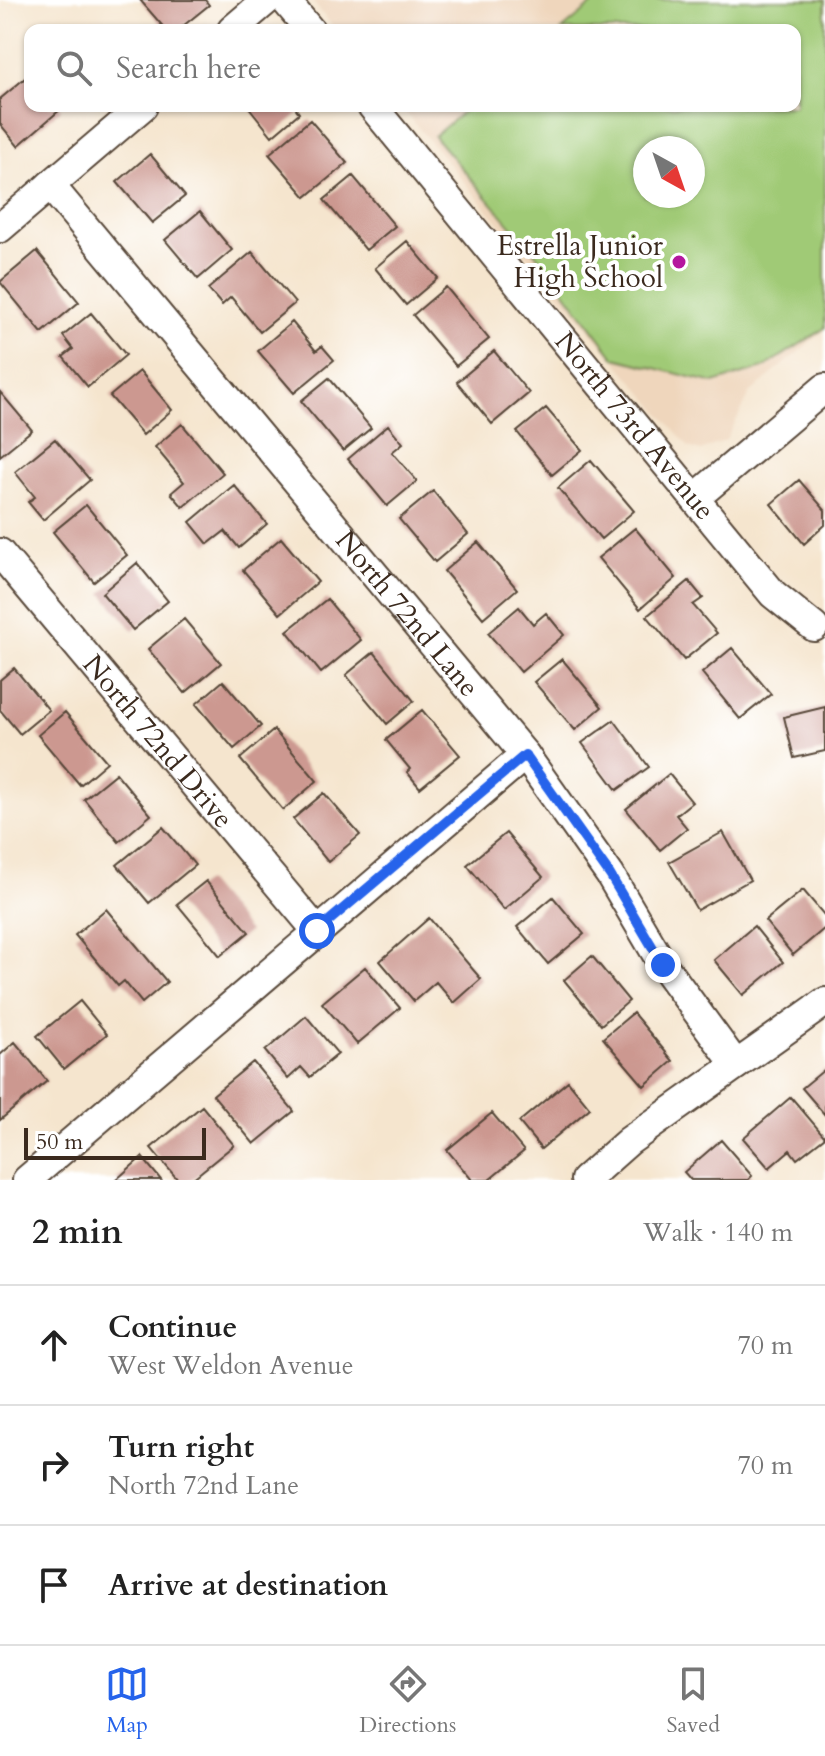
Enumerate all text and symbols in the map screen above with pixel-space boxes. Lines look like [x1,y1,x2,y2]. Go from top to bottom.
search box [24,24,801,112]
icon: search [52,46,96,90]
text: Search here [116,48,261,89]
north arrow [633,136,705,208]
place label: Estrella Junior High School [497,227,664,297]
marker: Estrella Junior High School [670,253,688,271]
street label: North 73rd Avenue [546,324,724,528]
street label: North 72nd Lane [327,522,488,705]
street label: North 72nd Drive [74,647,242,836]
route start [299,913,335,949]
route end [645,947,681,983]
scale bar [24,1124,206,1160]
text: 50 m [36,1127,83,1157]
text: 2 min [32,1209,123,1255]
text: Walk · 140 m [643,1215,793,1250]
text: Continue [108,1307,237,1348]
icon: ahead [32,1323,76,1367]
text: 70 m [737,1328,793,1363]
text: West Weldon Avenue [108,1348,354,1383]
text: Turn right [108,1427,254,1468]
icon: right [32,1443,76,1487]
text: 70 m [737,1448,793,1483]
text: North 72nd Lane [108,1468,299,1503]
icon: arrive [32,1563,76,1607]
text: Arrive at destination [108,1565,388,1606]
tab: Map [105,1662,149,1740]
tab: Directions [359,1662,456,1740]
tab: Saved [667,1662,720,1740]

